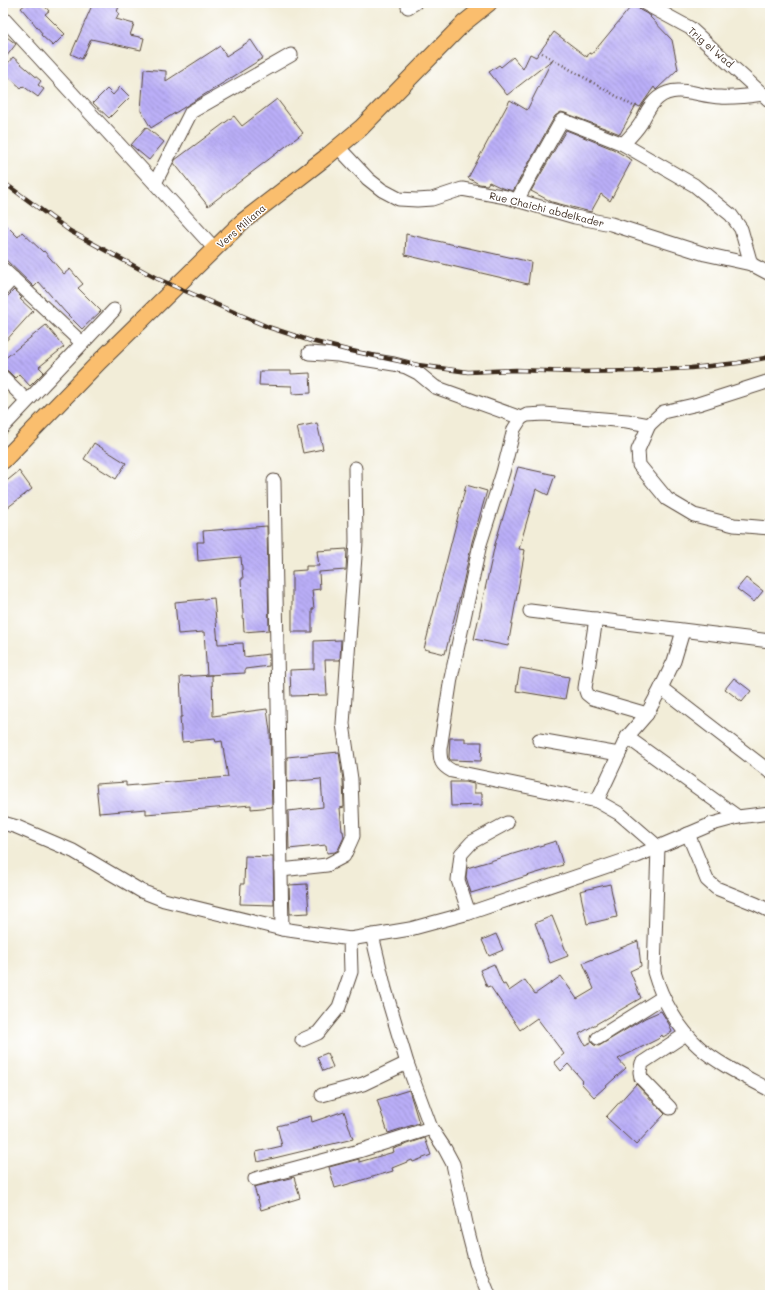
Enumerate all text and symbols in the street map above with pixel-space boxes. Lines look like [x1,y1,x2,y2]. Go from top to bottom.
street label: Trig el Wad [685,23,737,71]
street label: Rue Chaichi abdelkader [488,188,606,230]
street label: Vers Miliana [214,201,268,251]

